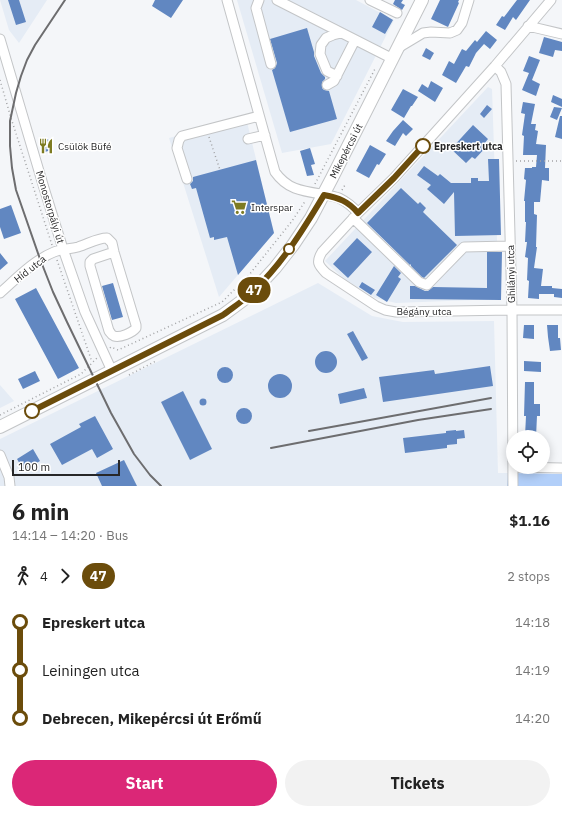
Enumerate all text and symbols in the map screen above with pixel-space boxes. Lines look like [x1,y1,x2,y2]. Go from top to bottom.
street label: Mikepércsi út [327,121,366,181]
restaurant icon: Csülök Büfé [37,137,55,155]
marker: Epreskert utca [415,138,431,154]
place label: Csülök Büfé [58,140,112,153]
place label: Epreskert utca [434,140,503,153]
street label: Monostorpályi út [33,169,67,245]
supermarket icon: Interspar [230,198,248,216]
place label: Interspar [251,201,293,214]
unlabelled marker [283,243,295,255]
street label: Ghilányi utca [504,244,518,303]
street label: Híd utca [11,252,49,286]
line badge: 47 [236,277,272,303]
text: 47 [246,281,262,299]
street label: Bégány utca [396,305,452,318]
unlabelled marker [24,403,40,419]
map controls [506,430,550,474]
button: locate [506,430,550,474]
scale bar [12,458,120,477]
text: 100 m [18,460,50,474]
text: 6 min [12,497,69,526]
text: $1.16 [509,511,550,530]
text: 14:14 – 14:20 · Bus [12,527,128,544]
icon: walk [12,565,34,587]
icon: forward [54,565,76,587]
text: 47 [90,567,107,585]
text: 4 [40,568,48,585]
text: 2 stops [507,568,550,585]
text: Epreskert utca [42,613,145,632]
text: 14:18 [515,614,550,631]
text: Leiningen utca [42,661,140,680]
text: 14:19 [515,662,550,679]
text: Debrecen, Mikepércsi út Erőmű [42,709,262,728]
text: 14:20 [515,710,550,727]
button: Start [12,760,277,806]
button: Tickets [285,760,550,806]

